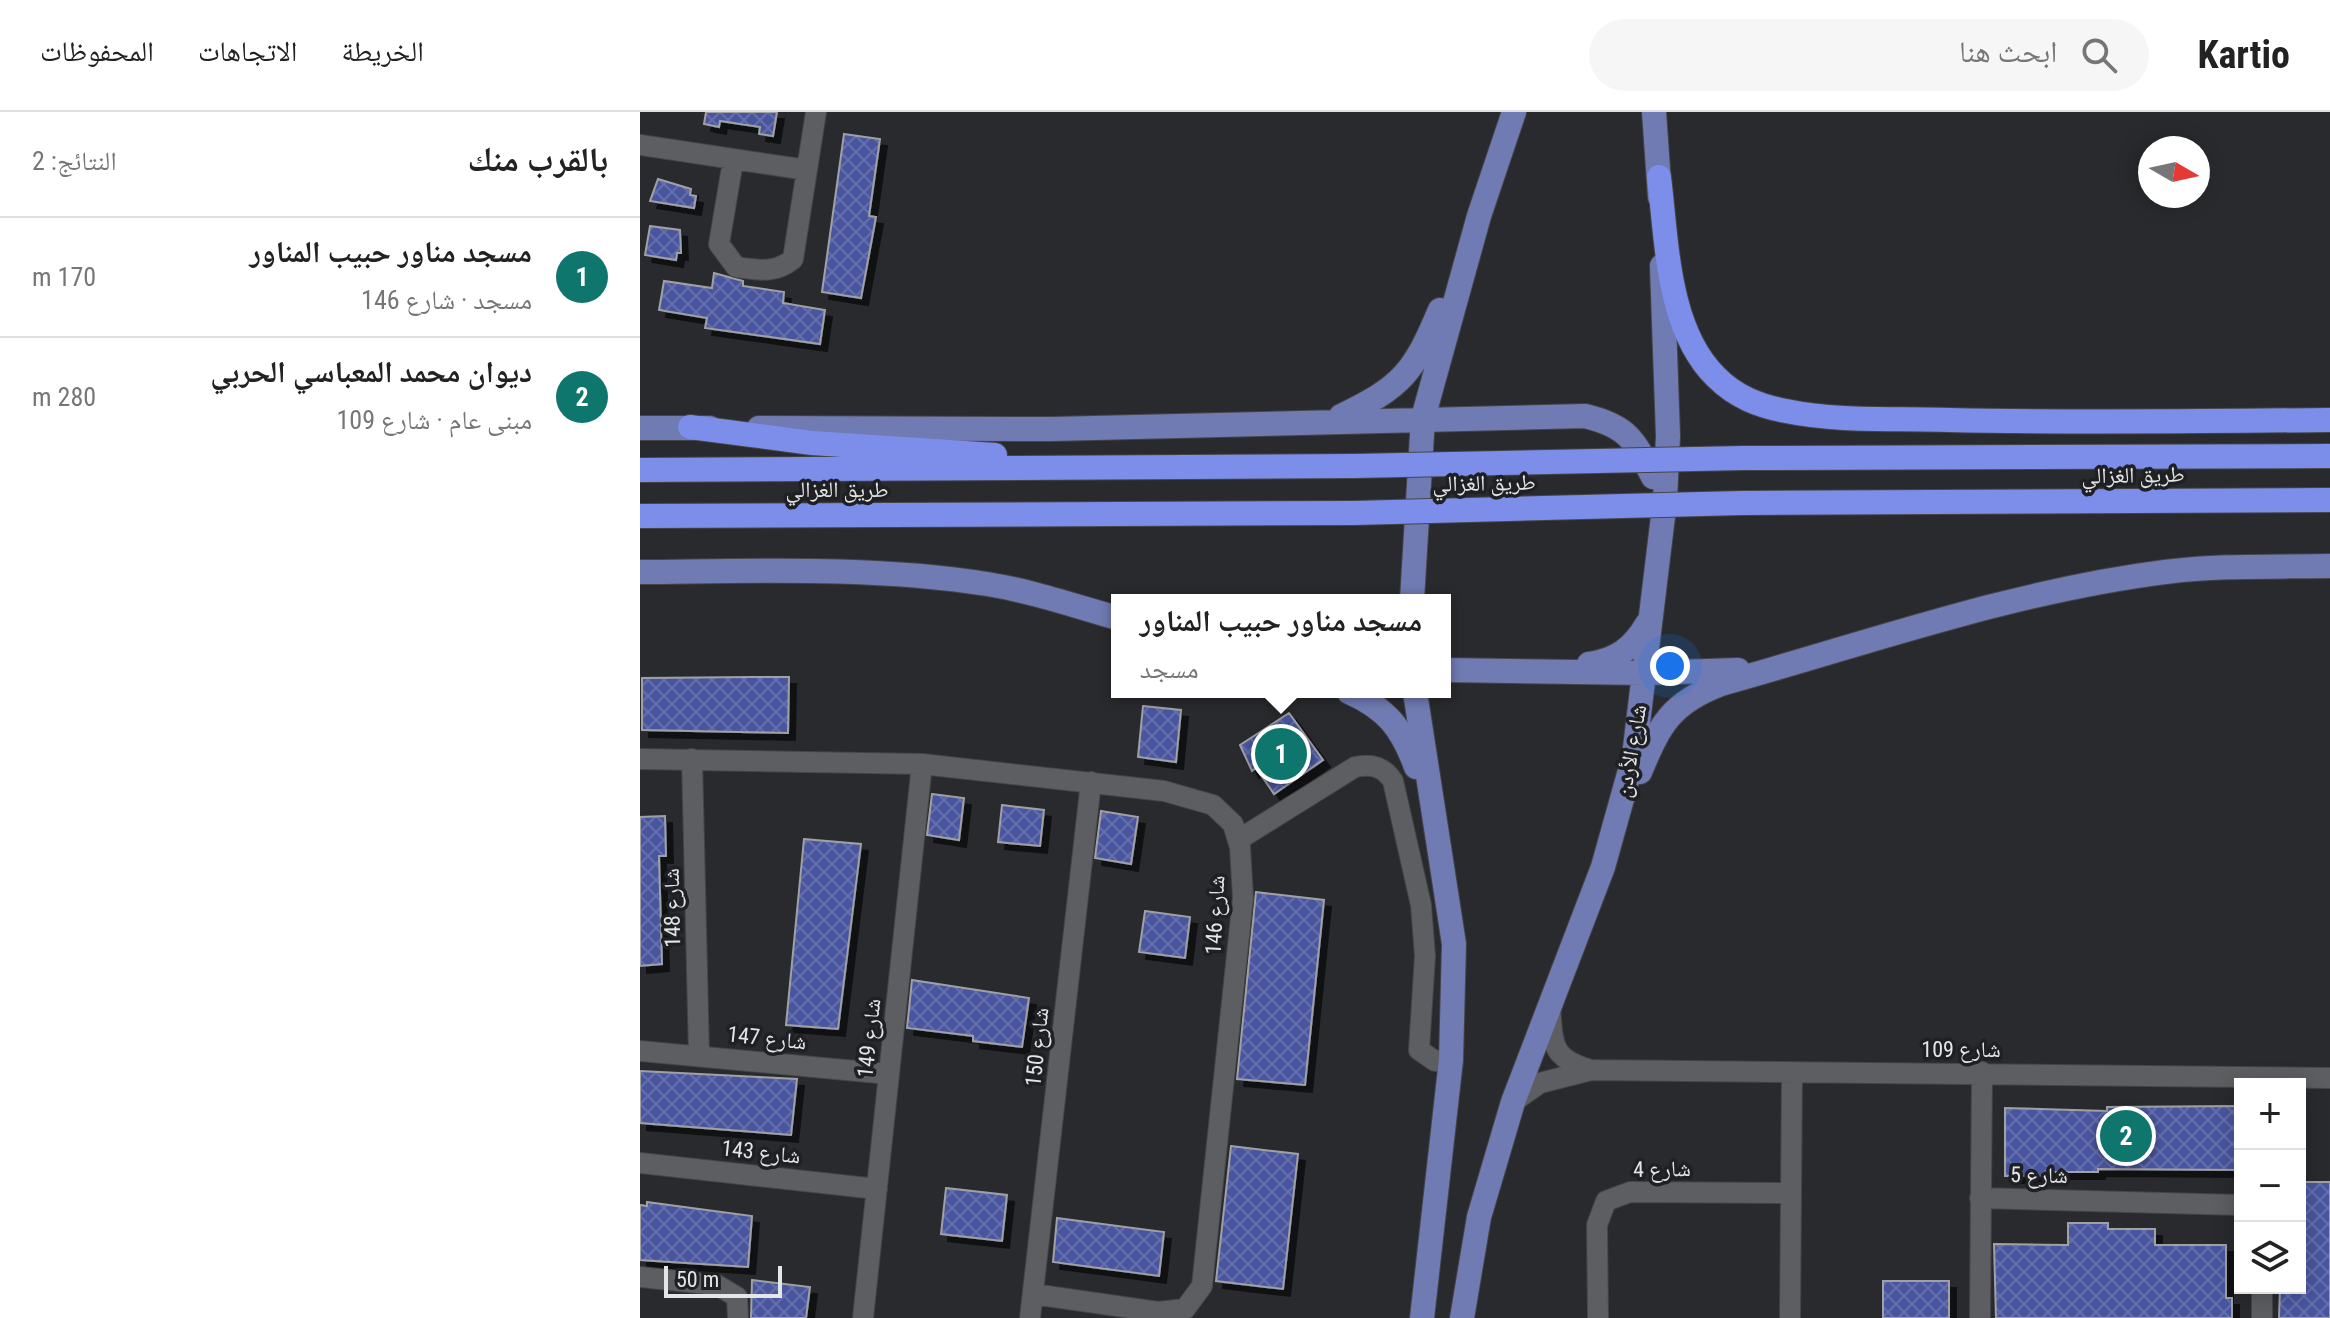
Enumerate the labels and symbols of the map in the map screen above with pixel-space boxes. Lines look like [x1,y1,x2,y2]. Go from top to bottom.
north arrow [2138,136,2210,208]
street label: طريق الغزالي [2081,462,2185,493]
street label: طريق الغزالي [1432,470,1536,501]
street label: طريق الغزالي [785,477,889,506]
your location [1650,646,1690,686]
street label: شارع الأردن [1611,703,1652,800]
pin: 1 [1255,724,1307,784]
street label: شارع 148 [659,868,686,948]
street label: شارع 146 [1200,875,1231,955]
street label: شارع 149 [852,997,887,1079]
street label: شارع 150 [1020,1006,1055,1088]
street label: شارع 147 [726,1021,808,1056]
street label: شارع 109 [1921,1037,2001,1063]
pin: 2 [2100,1106,2152,1166]
street label: شارع 143 [720,1135,802,1170]
street label: شارع 4 [1633,1156,1691,1183]
street label: شارع 5 [2010,1162,2068,1189]
scale bar [664,1262,782,1298]

